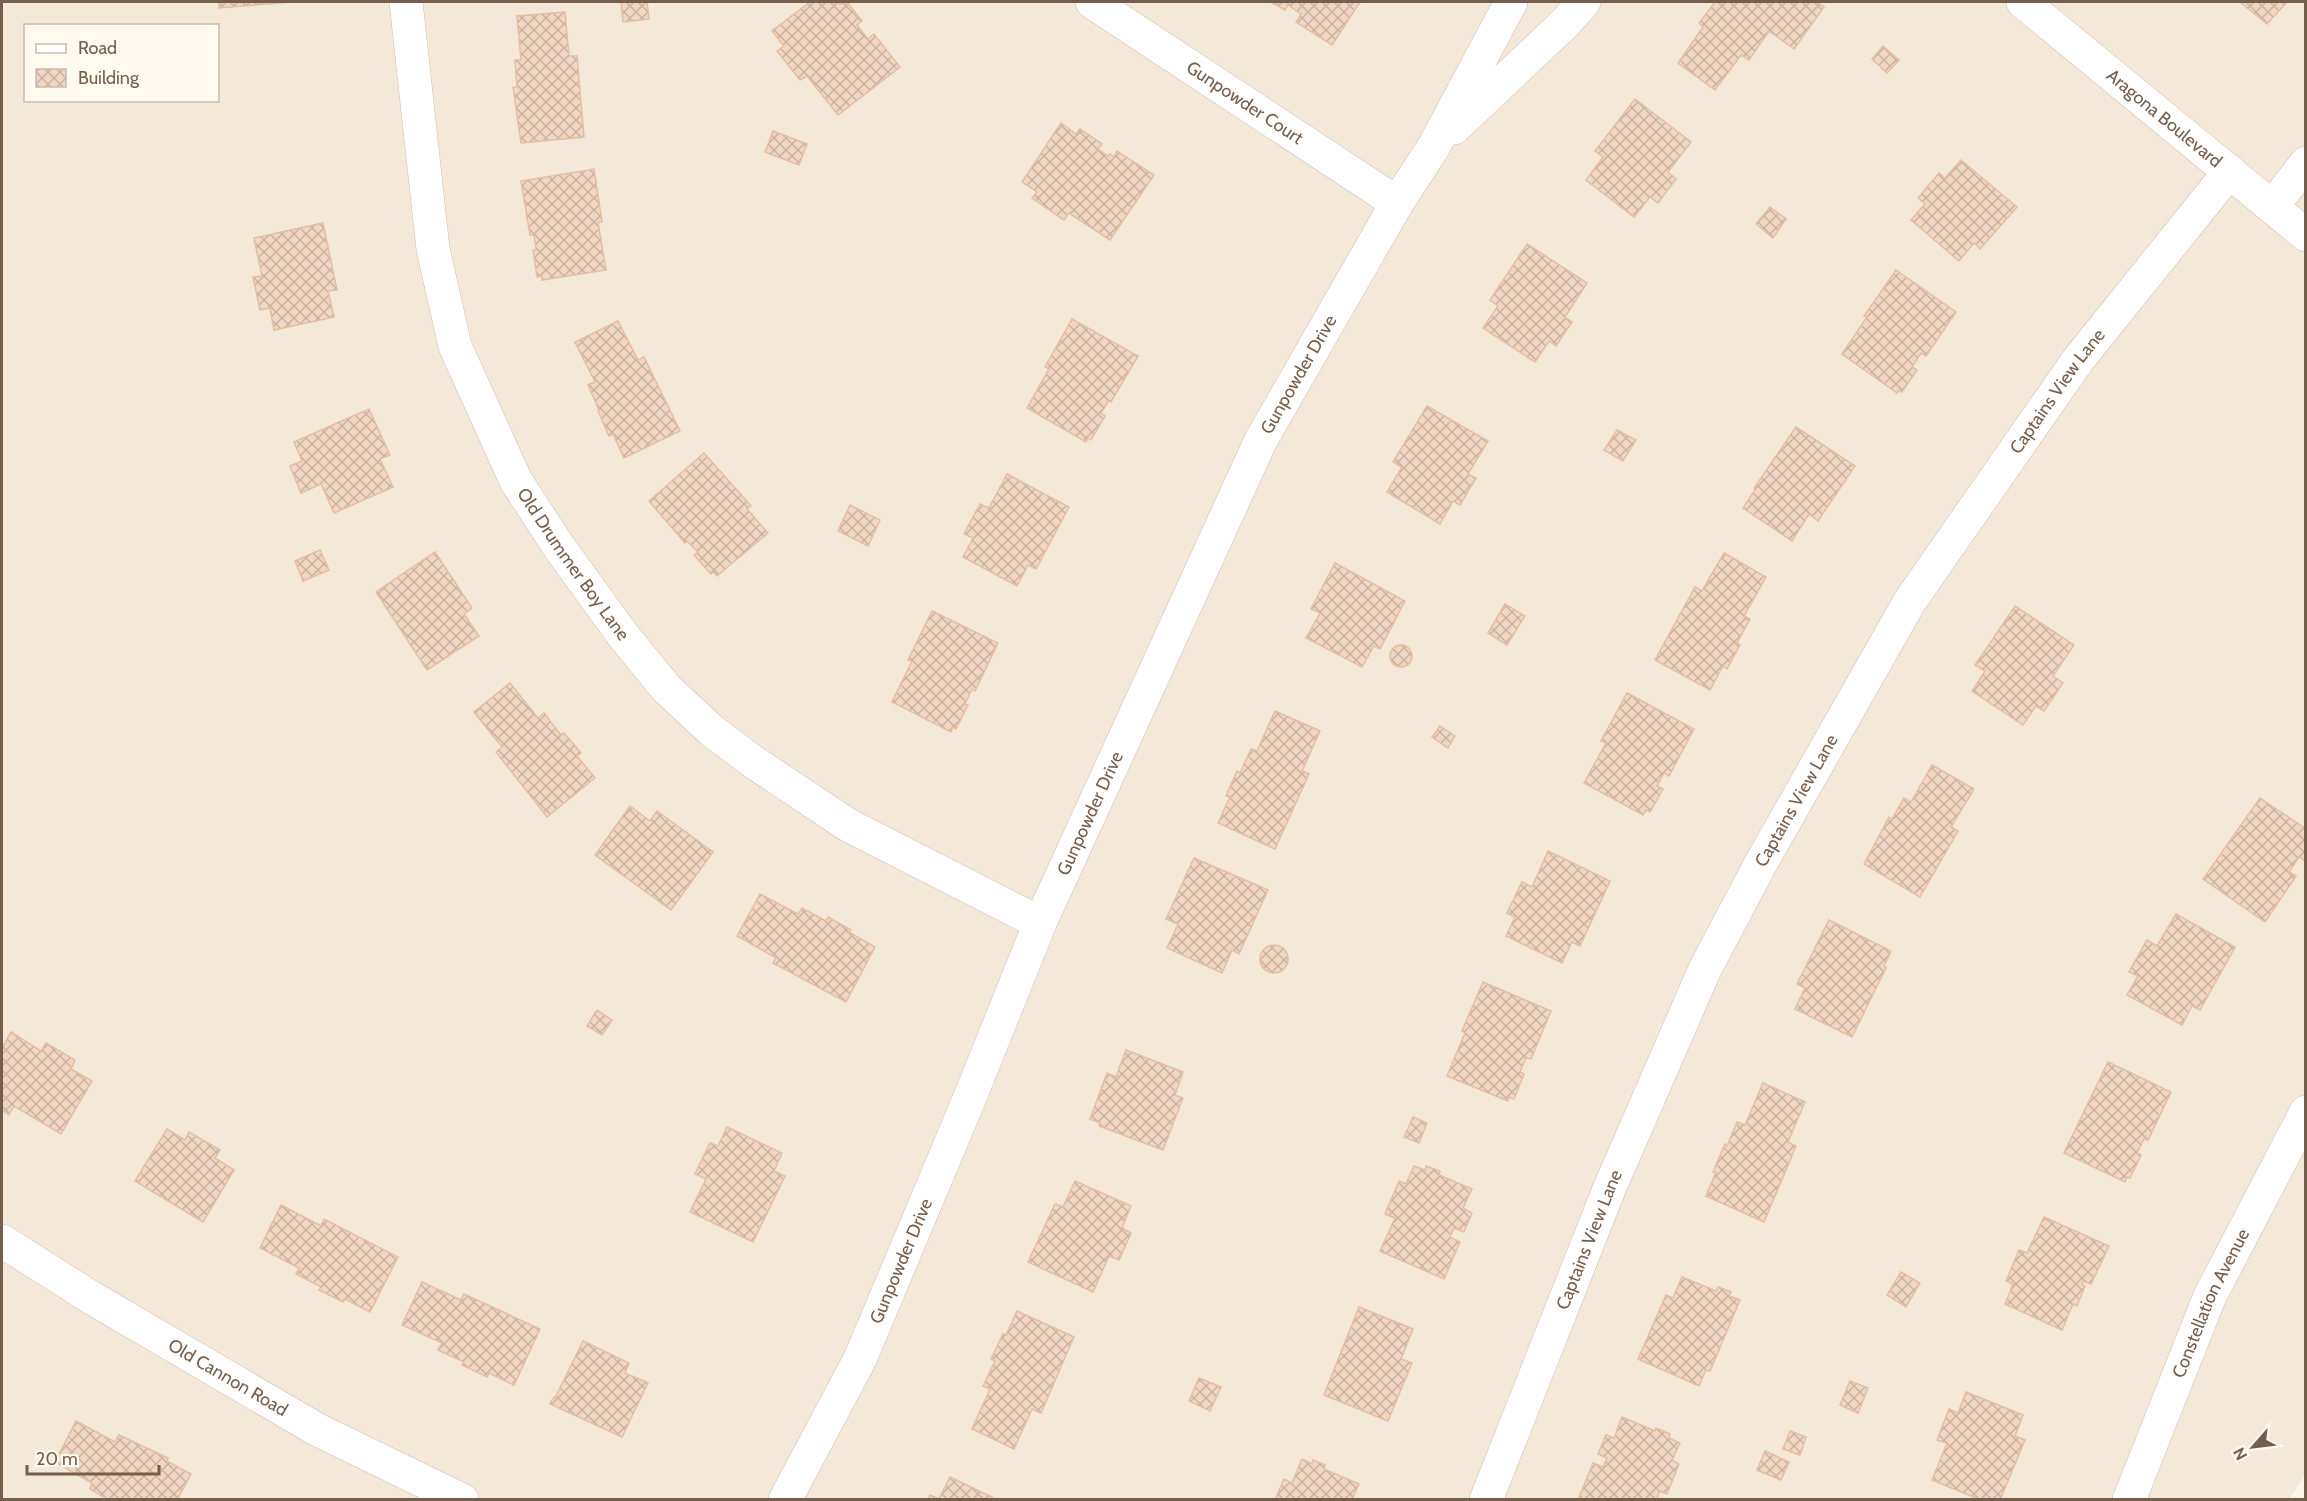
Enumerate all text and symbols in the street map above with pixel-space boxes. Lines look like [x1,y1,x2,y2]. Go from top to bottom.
legend [24,24,219,102]
text: Road [78,37,117,59]
street label: Gunpowder Court [1182,56,1307,149]
street label: Aragona Boulevard [2102,64,2227,172]
text: Building [78,67,140,89]
street label: Gunpowder Drive [1256,311,1341,438]
street label: Captains View Lane [2005,324,2110,458]
street label: Old Drummer Boy Lane [512,484,634,645]
street label: Captains View Lane [1750,731,1843,871]
street label: Gunpowder Drive [1052,748,1128,879]
street label: Captains View Lane [1552,1166,1627,1313]
street label: Gunpowder Drive [865,1195,937,1327]
street label: Constellation Avenue [2168,1225,2254,1381]
street label: Old Cannon Road [164,1334,292,1421]
north arrow [2223,1417,2283,1477]
scale bar [27,1438,159,1476]
text: N [2229,1444,2251,1463]
text: 20 m [36,1448,78,1470]

